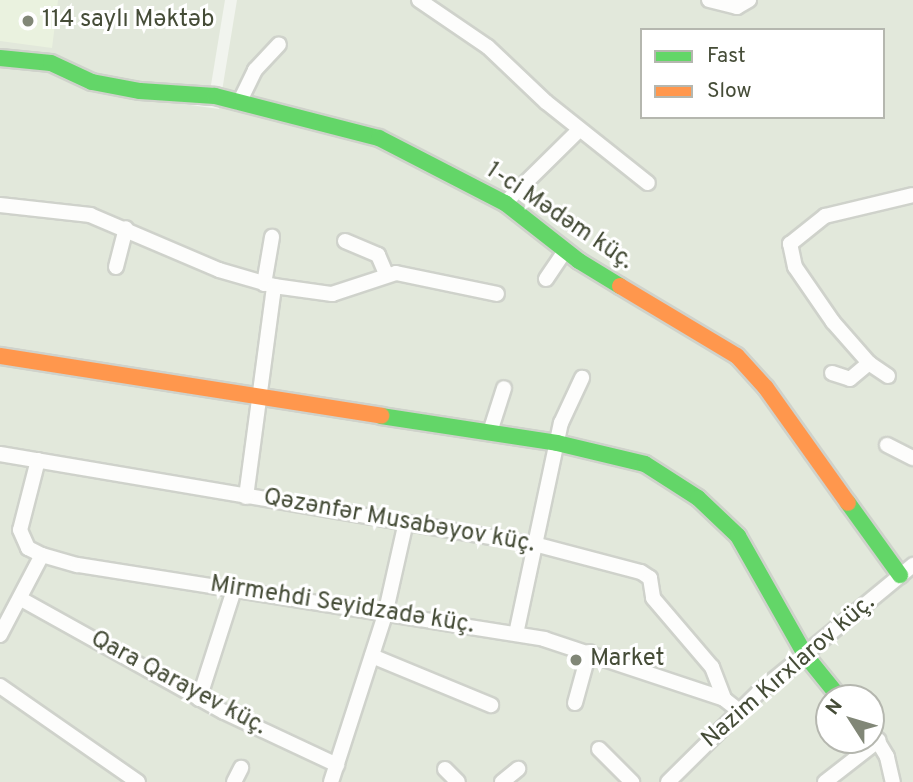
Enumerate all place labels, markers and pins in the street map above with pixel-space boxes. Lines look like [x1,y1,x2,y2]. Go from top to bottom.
place label: 114 saylı Məktəb [42,7,214,35]
marker: 114 saylı Məktəb [20,13,36,29]
place label: Market [590,646,664,674]
marker: Market [568,652,584,668]

